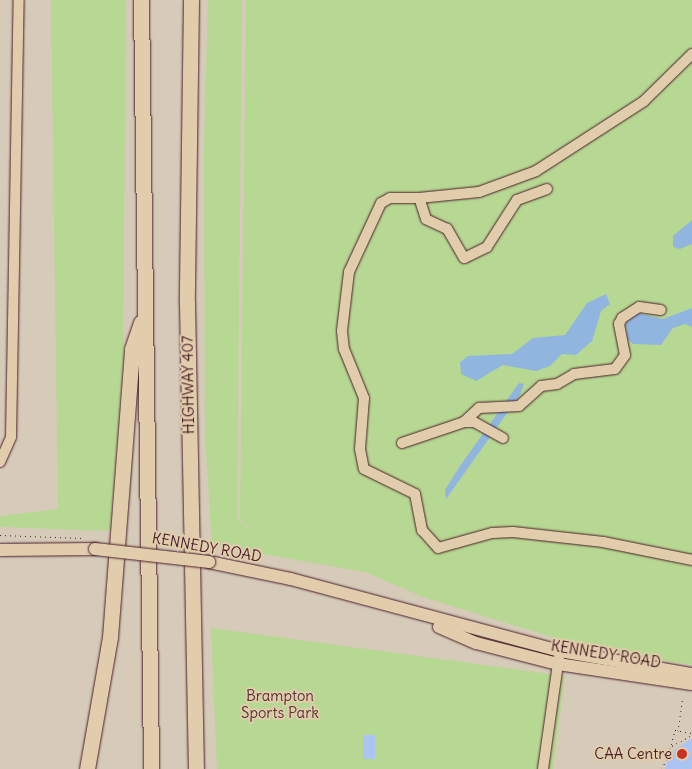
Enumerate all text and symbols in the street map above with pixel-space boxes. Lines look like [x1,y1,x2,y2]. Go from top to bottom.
street label: HIGHWAY 407 [178,336,198,434]
street label: KENNEDY ROAD [151,528,263,566]
street label: KENNEDY ROAD [550,636,662,672]
park label: Brampton Sports Park [241,686,319,721]
place label: CAA Centre [594,745,672,763]
marker: CAA Centre [676,748,688,760]

